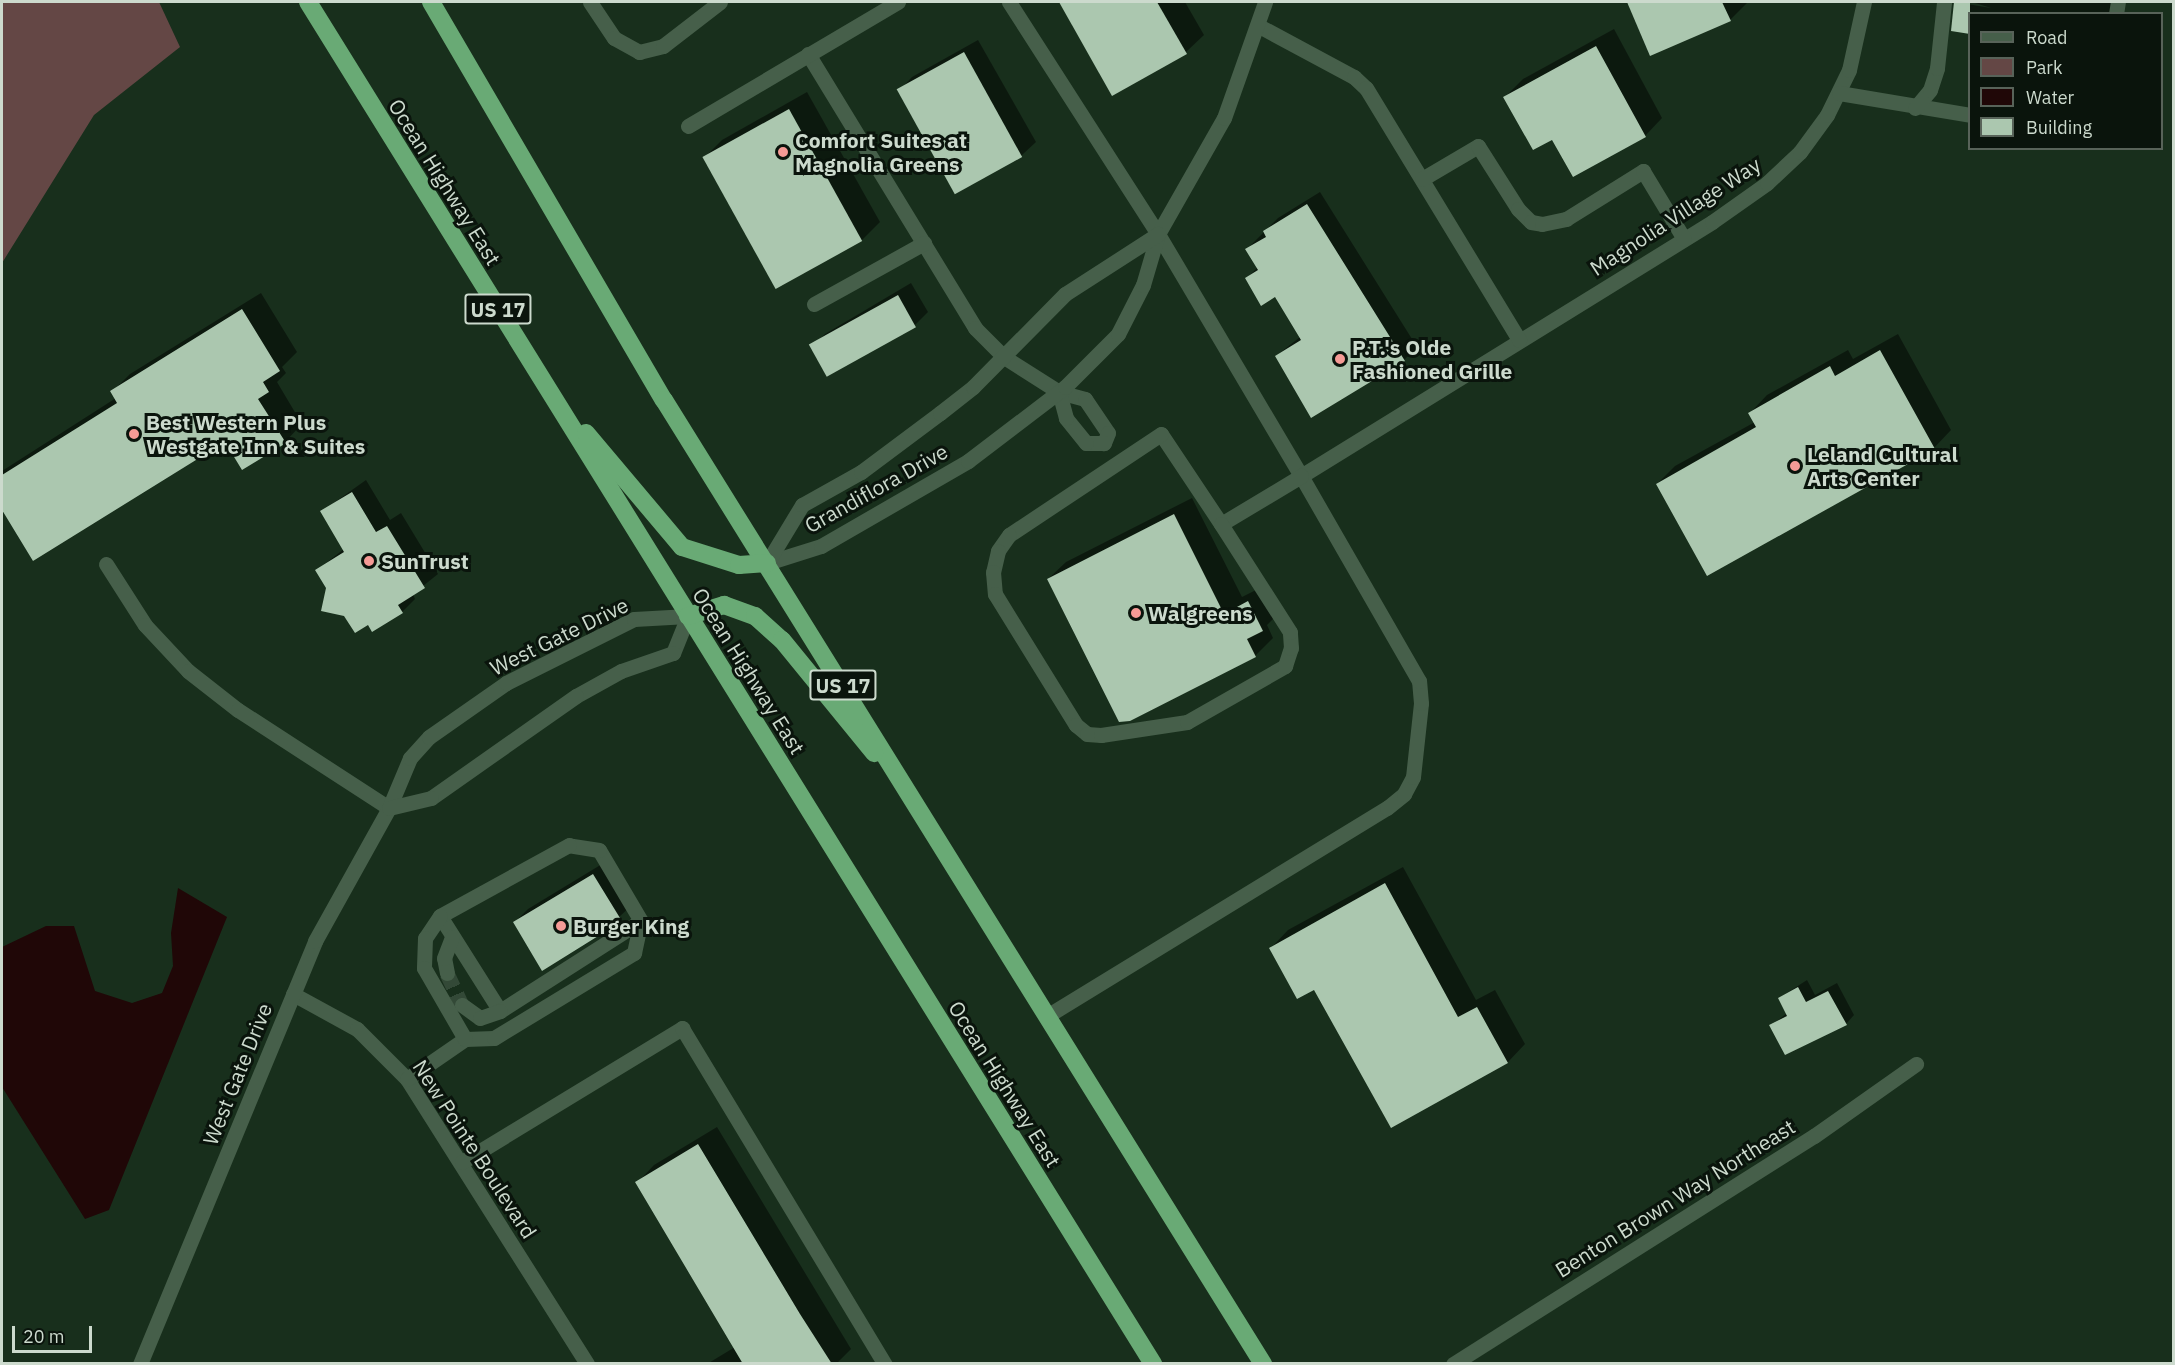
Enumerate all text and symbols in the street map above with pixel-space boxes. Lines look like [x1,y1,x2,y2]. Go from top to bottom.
legend [1968,12,2163,150]
text: Road [2026,26,2067,49]
text: Park [2026,56,2062,79]
text: Water [2026,86,2074,109]
street label: Ocean Highway East [384,94,506,270]
text: Building [2026,116,2092,139]
place label: Comfort Suites at Magnolia Greens [795,127,967,177]
marker: Comfort Suites at Magnolia Greens [776,145,790,159]
street label: Magnolia Village Way [1585,151,1765,281]
road number: US 17 [464,292,532,326]
place label: P.T.'s Olde Fashioned Grille [1352,334,1512,384]
marker: P.T.'s Olde Fashioned Grille [1333,352,1347,366]
place label: Best Western Plus Westgate Inn & Suites [146,409,365,459]
marker: Best Western Plus Westgate Inn & Suites [127,427,141,441]
street label: Grandiflora Drive [800,438,952,538]
place label: Leland Cultural Arts Center [1807,441,1958,491]
marker: Leland Cultural Arts Center [1788,459,1802,473]
place label: SunTrust [381,548,469,574]
marker: SunTrust [362,554,376,568]
street label: Ocean Highway East [688,583,810,759]
street label: West Gate Drive [486,592,632,680]
place label: Walgreens [1148,600,1253,626]
marker: Walgreens [1129,606,1143,620]
road number: US 17 [808,668,878,702]
place label: Burger King [573,913,689,939]
marker: Burger King [554,919,568,933]
street label: Ocean Highway East [944,996,1066,1172]
street label: West Gate Drive [197,999,277,1149]
street label: New Pointe Boulevard [408,1055,542,1243]
street label: Benton Brown Way Northeast [1550,1114,1800,1282]
scale bar [15,1314,94,1352]
text: 20 m [23,1325,65,1348]

